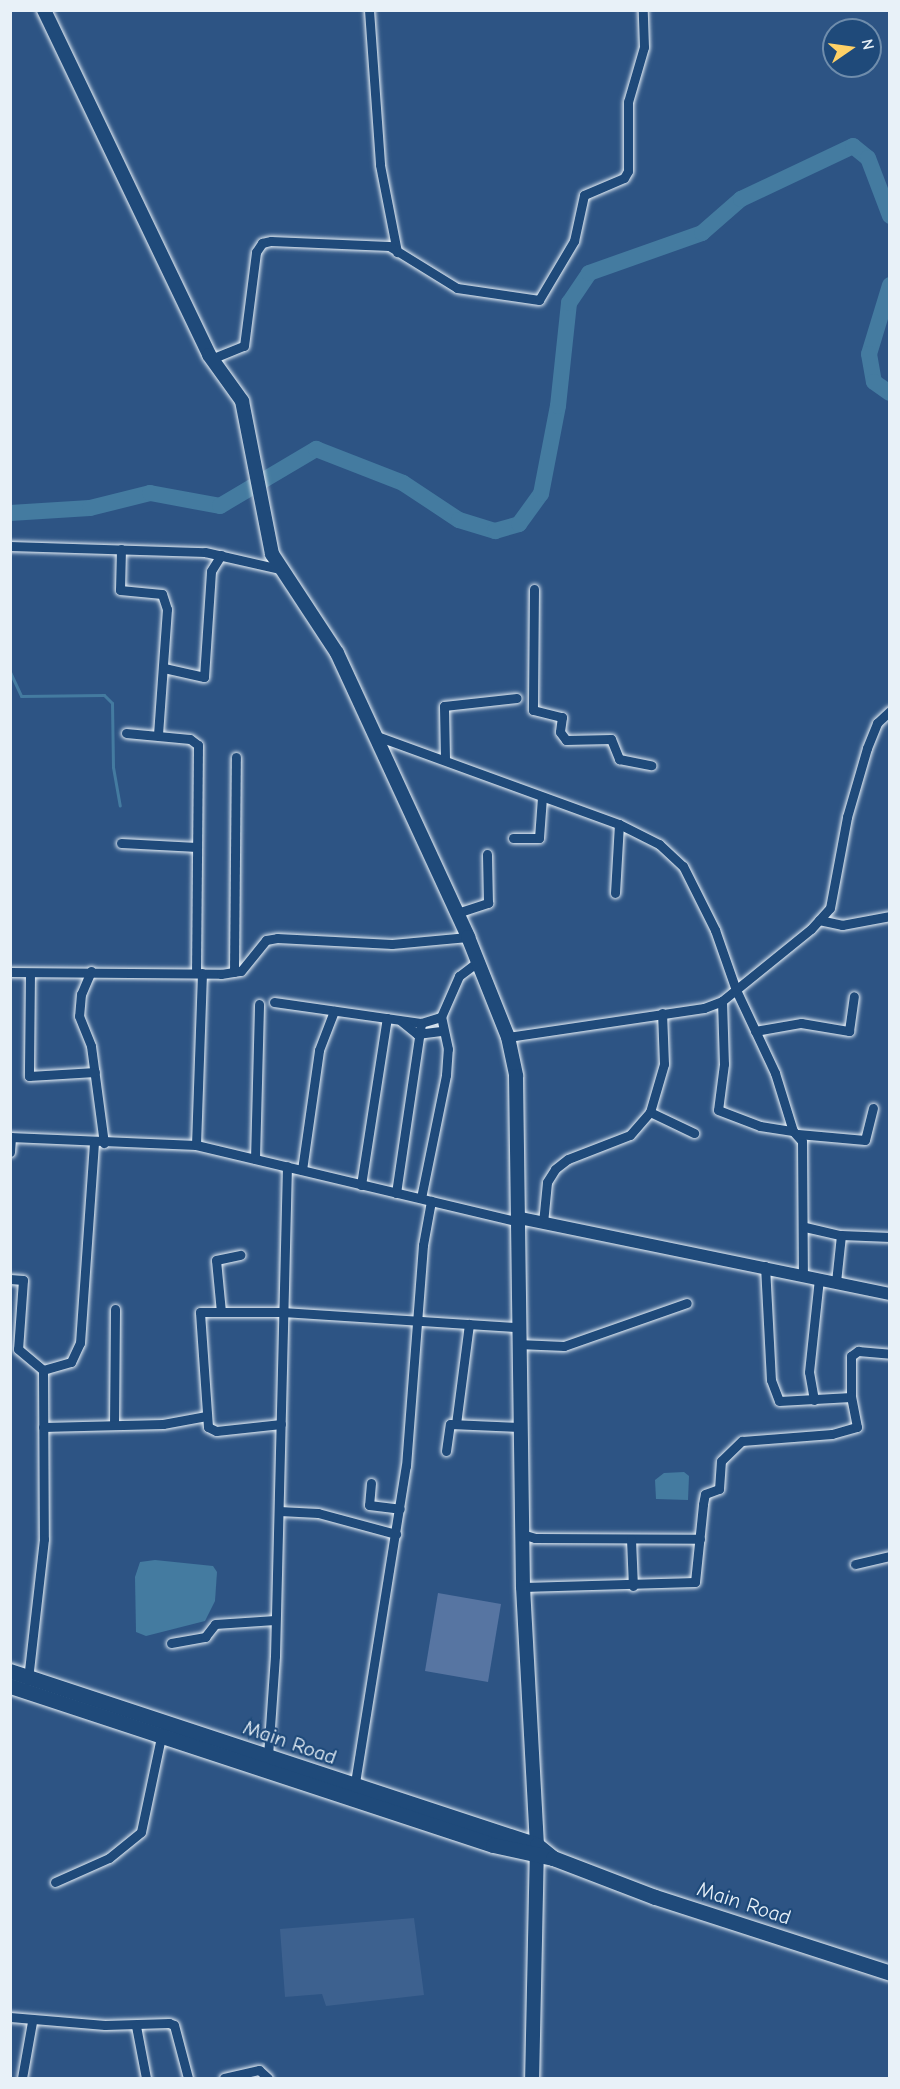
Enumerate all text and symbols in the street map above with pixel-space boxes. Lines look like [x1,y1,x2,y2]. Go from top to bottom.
north arrow [822,18,882,78]
text: N [858,37,878,52]
street label: Main Road [240,1714,340,1770]
street label: Main Road [694,1876,794,1930]

